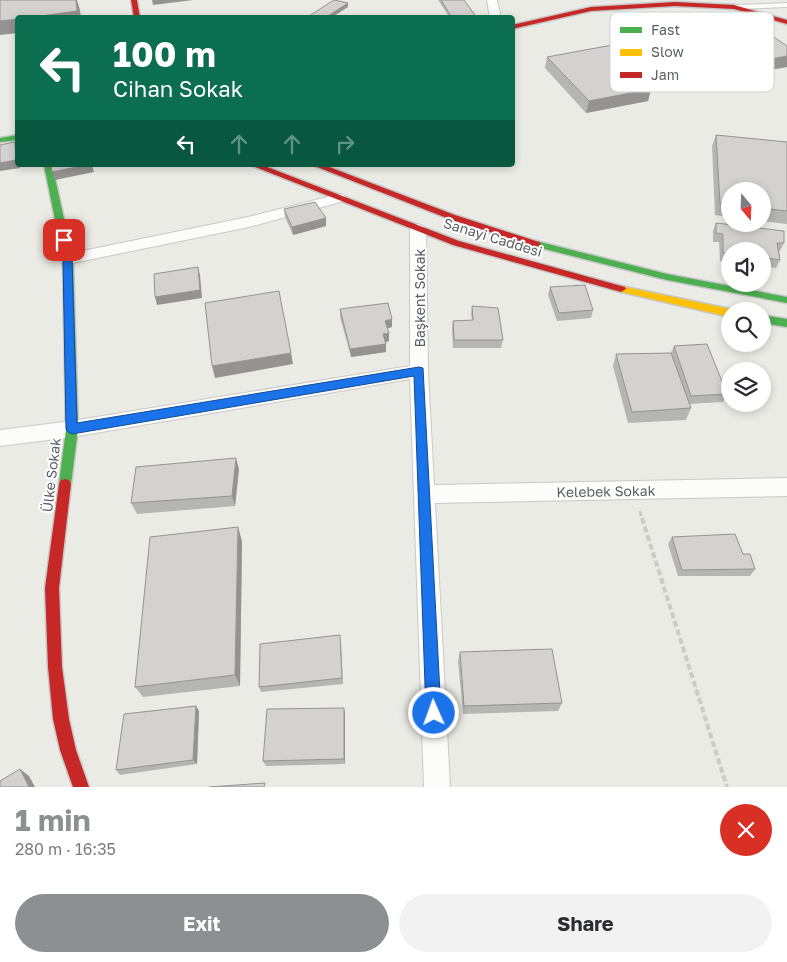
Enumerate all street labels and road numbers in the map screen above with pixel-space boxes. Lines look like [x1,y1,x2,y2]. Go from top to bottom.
street label: Sanayi Caddesi [442,214,544,260]
street label: Başkent Sokak [411,248,428,347]
street label: Ülke Sokak [38,437,64,513]
street label: Kelebek Sokak [556,482,656,500]

